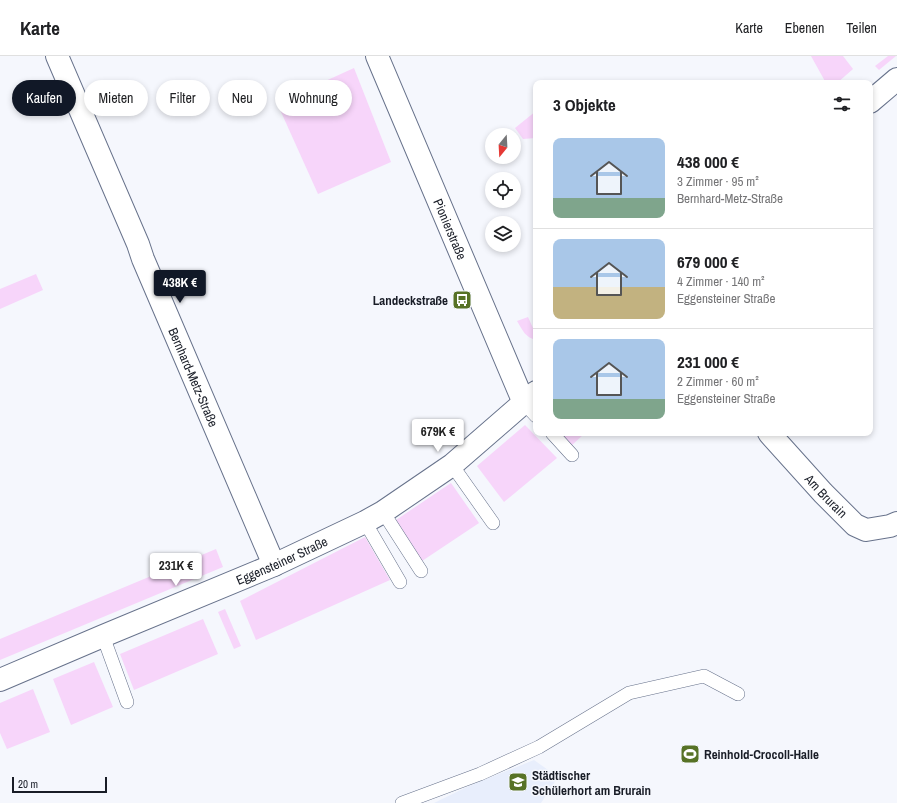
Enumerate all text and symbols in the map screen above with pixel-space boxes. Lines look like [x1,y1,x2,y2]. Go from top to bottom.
text: Karte [20,15,60,41]
text: Karte [735,19,763,37]
text: Ebenen [785,19,824,37]
text: Teilen [846,19,877,37]
chip: Kaufen [12,80,76,116]
chip: Mieten [84,80,148,116]
chip: Filter [156,80,210,116]
chip: Neu [218,80,267,116]
chip: Wohnung [275,80,352,116]
text: 3 Objekte [553,93,616,116]
icon: filters [831,93,853,115]
north arrow [485,128,521,164]
map controls [485,128,521,252]
text: 438 000 € [677,150,739,173]
icon: home [585,154,633,202]
button: locate [485,172,521,208]
text: 3 Zimmer · 95 m² [677,173,759,190]
text: Bernhard-Metz-Straße [677,190,783,207]
street label: Pionierstraße [429,196,470,262]
button: layers [485,216,521,252]
text: 679 000 € [677,250,739,273]
icon: home [585,255,633,303]
pin: 438K € [147,270,213,304]
text: 4 Zimmer · 140 m² [677,273,765,290]
text: 438K € [163,274,197,291]
bus stop icon: Landeckstraße [451,289,473,311]
text: Eggensteiner Straße [677,290,775,307]
place label: Landeckstraße [373,292,448,309]
street label: Bernhard-Metz-Straße [164,325,222,430]
text: 231 000 € [677,350,739,373]
icon: home [585,355,633,403]
text: 2 Zimmer · 60 m² [677,373,759,390]
text: Eggensteiner Straße [677,390,775,407]
pin: 679K € [405,419,471,453]
text: 679K € [421,423,455,440]
street label: Am Brurain [800,470,851,522]
street label: Eggensteiner Straße [234,533,330,589]
pin: 231K € [143,553,209,587]
text: 231K € [159,557,193,574]
sports icon: Reinhold-Crocoll-Halle [679,743,701,765]
place label: Reinhold-Crocoll-Halle [704,746,819,763]
place label: Städtischer Schülerhort am Brurain [532,767,651,799]
school or university icon: Städtischer Schülerhort am Brurain [507,771,529,793]
scale bar [12,775,107,794]
text: 20 m [18,777,38,791]

